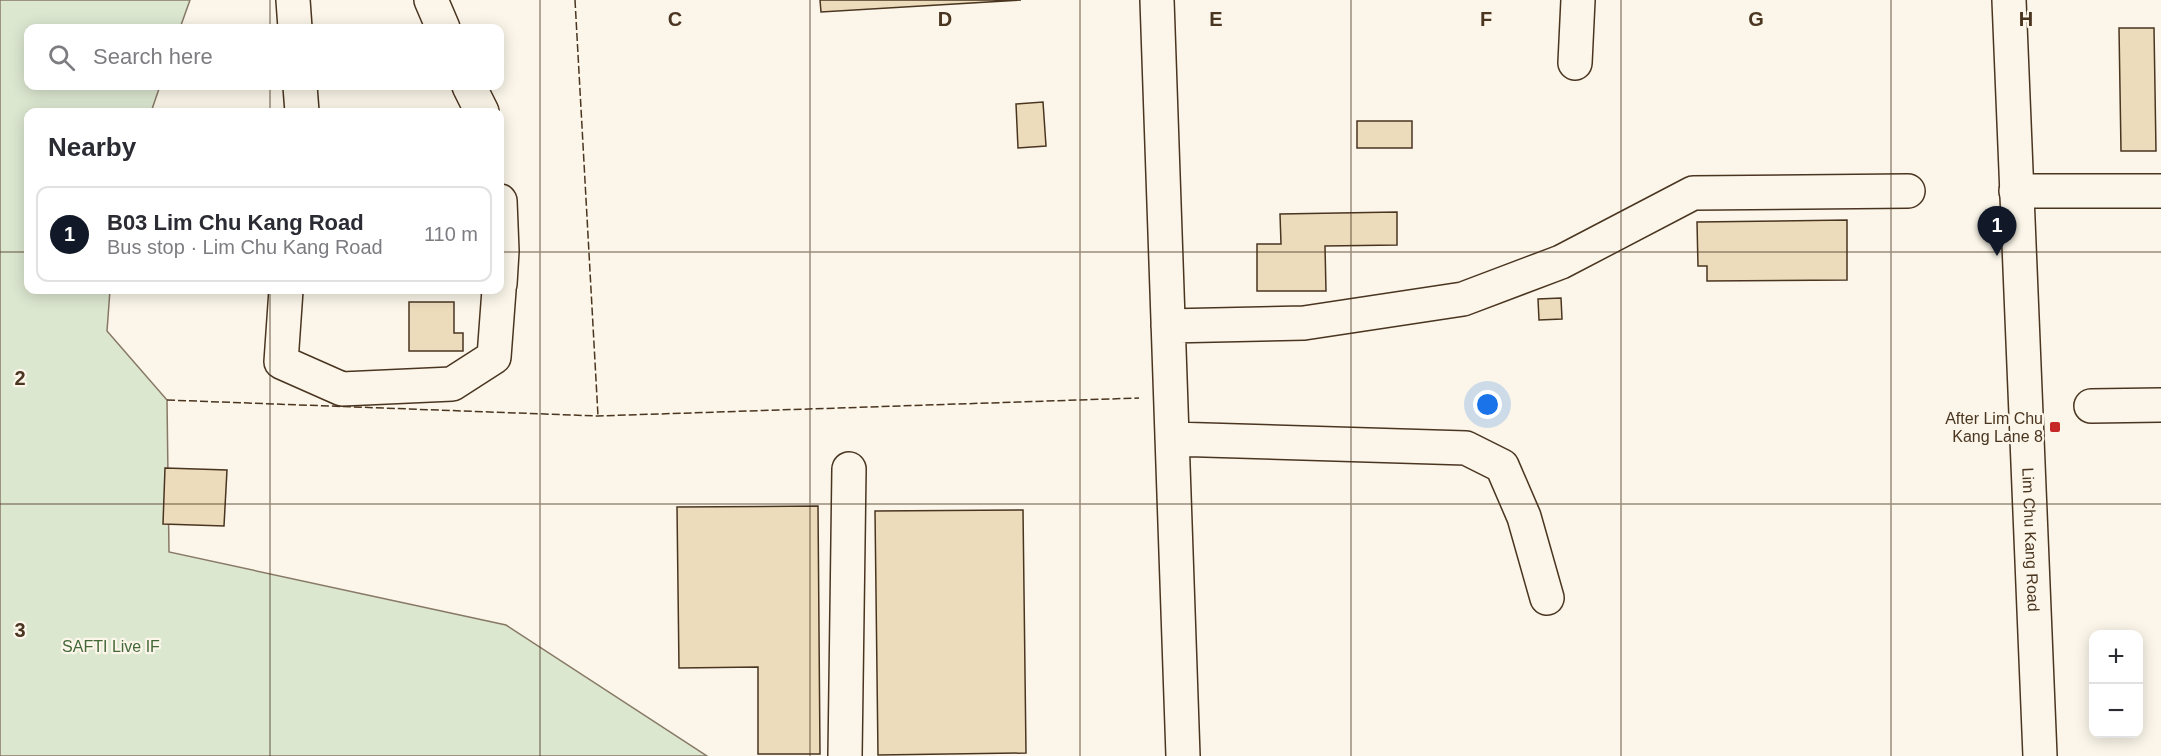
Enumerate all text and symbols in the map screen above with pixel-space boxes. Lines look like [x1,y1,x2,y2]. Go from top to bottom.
text: C [668,8,682,30]
text: D [938,8,952,30]
text: E [1209,8,1223,30]
text: F [1480,8,1492,30]
text: G [1748,8,1764,30]
text: H [2019,8,2033,30]
search box [24,24,504,90]
icon: search [45,41,78,74]
text: Search here [93,44,213,69]
text: Nearby [48,132,136,162]
pin: 1 [1978,206,2016,256]
text: B03 Lim Chu Kang Road [107,210,364,235]
text: 1 [64,223,75,245]
text: 110 m [424,223,478,245]
text: Bus stop · Lim Chu Kang Road [107,236,383,258]
text: 2 [14,367,26,389]
your location [1473,390,1502,419]
place label: After Lim Chu Kang Lane 8 [1945,410,2043,445]
marker: After Lim Chu Kang Lane 8 [2048,420,2062,434]
street label: Lim Chu Kang Road [2019,467,2042,612]
text: 3 [14,619,26,641]
map controls [2089,630,2143,738]
button: + [2089,630,2143,684]
park label: SAFTI Live IF [62,638,160,655]
button: − [2089,684,2143,738]

